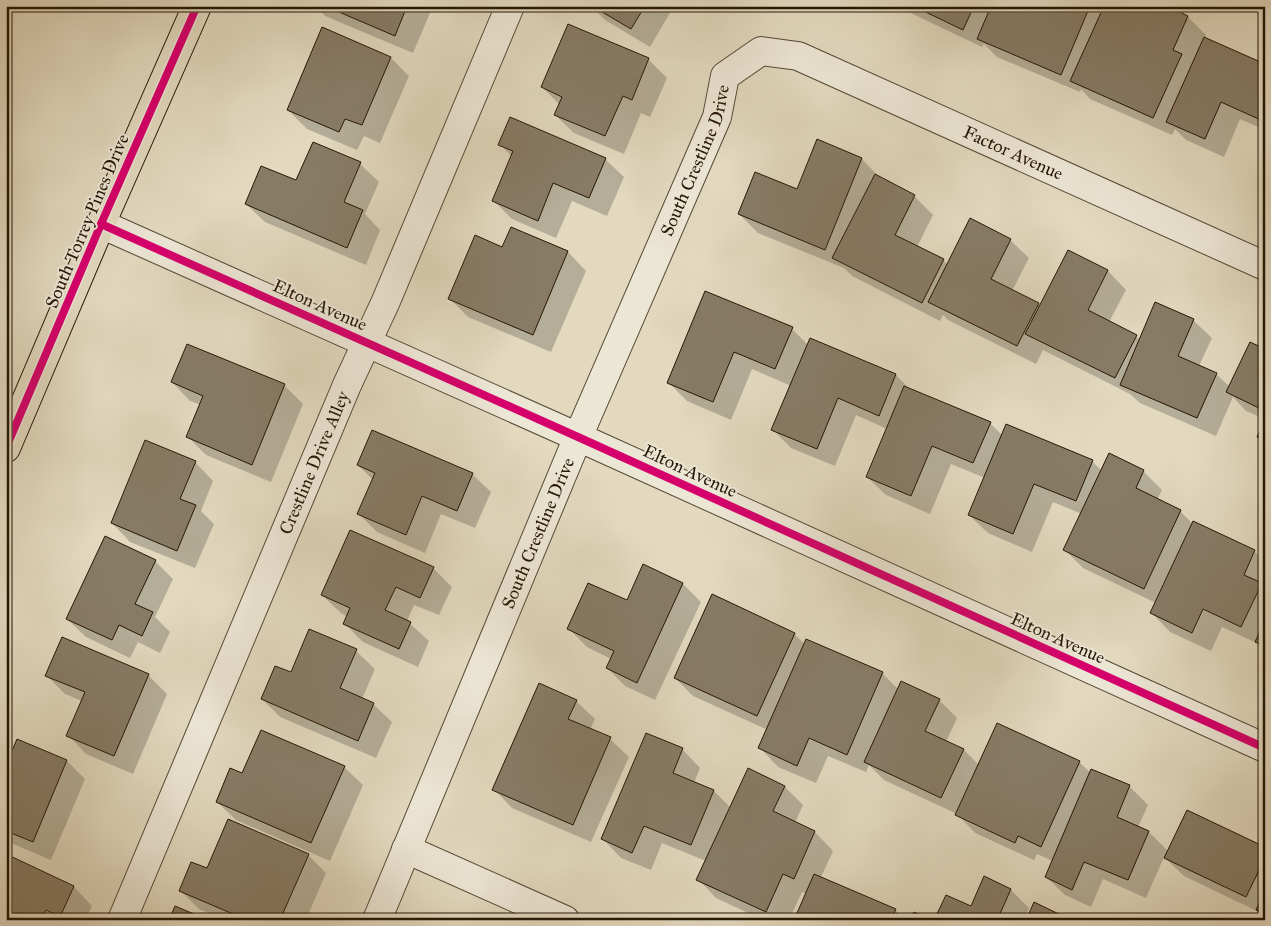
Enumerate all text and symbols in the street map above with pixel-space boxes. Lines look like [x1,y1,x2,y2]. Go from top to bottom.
street label: South Crestline Drive [656,83,734,239]
street label: Factor Avenue [960,121,1066,185]
street label: South Torrey Pines Drive [40,131,134,311]
street label: Elton Avenue [269,274,371,336]
street label: Crestline Drive Alley [274,387,354,538]
street label: Elton Avenue [640,440,740,502]
street label: South Crestline Drive [497,454,579,612]
street label: Elton Avenue [1007,607,1109,669]

